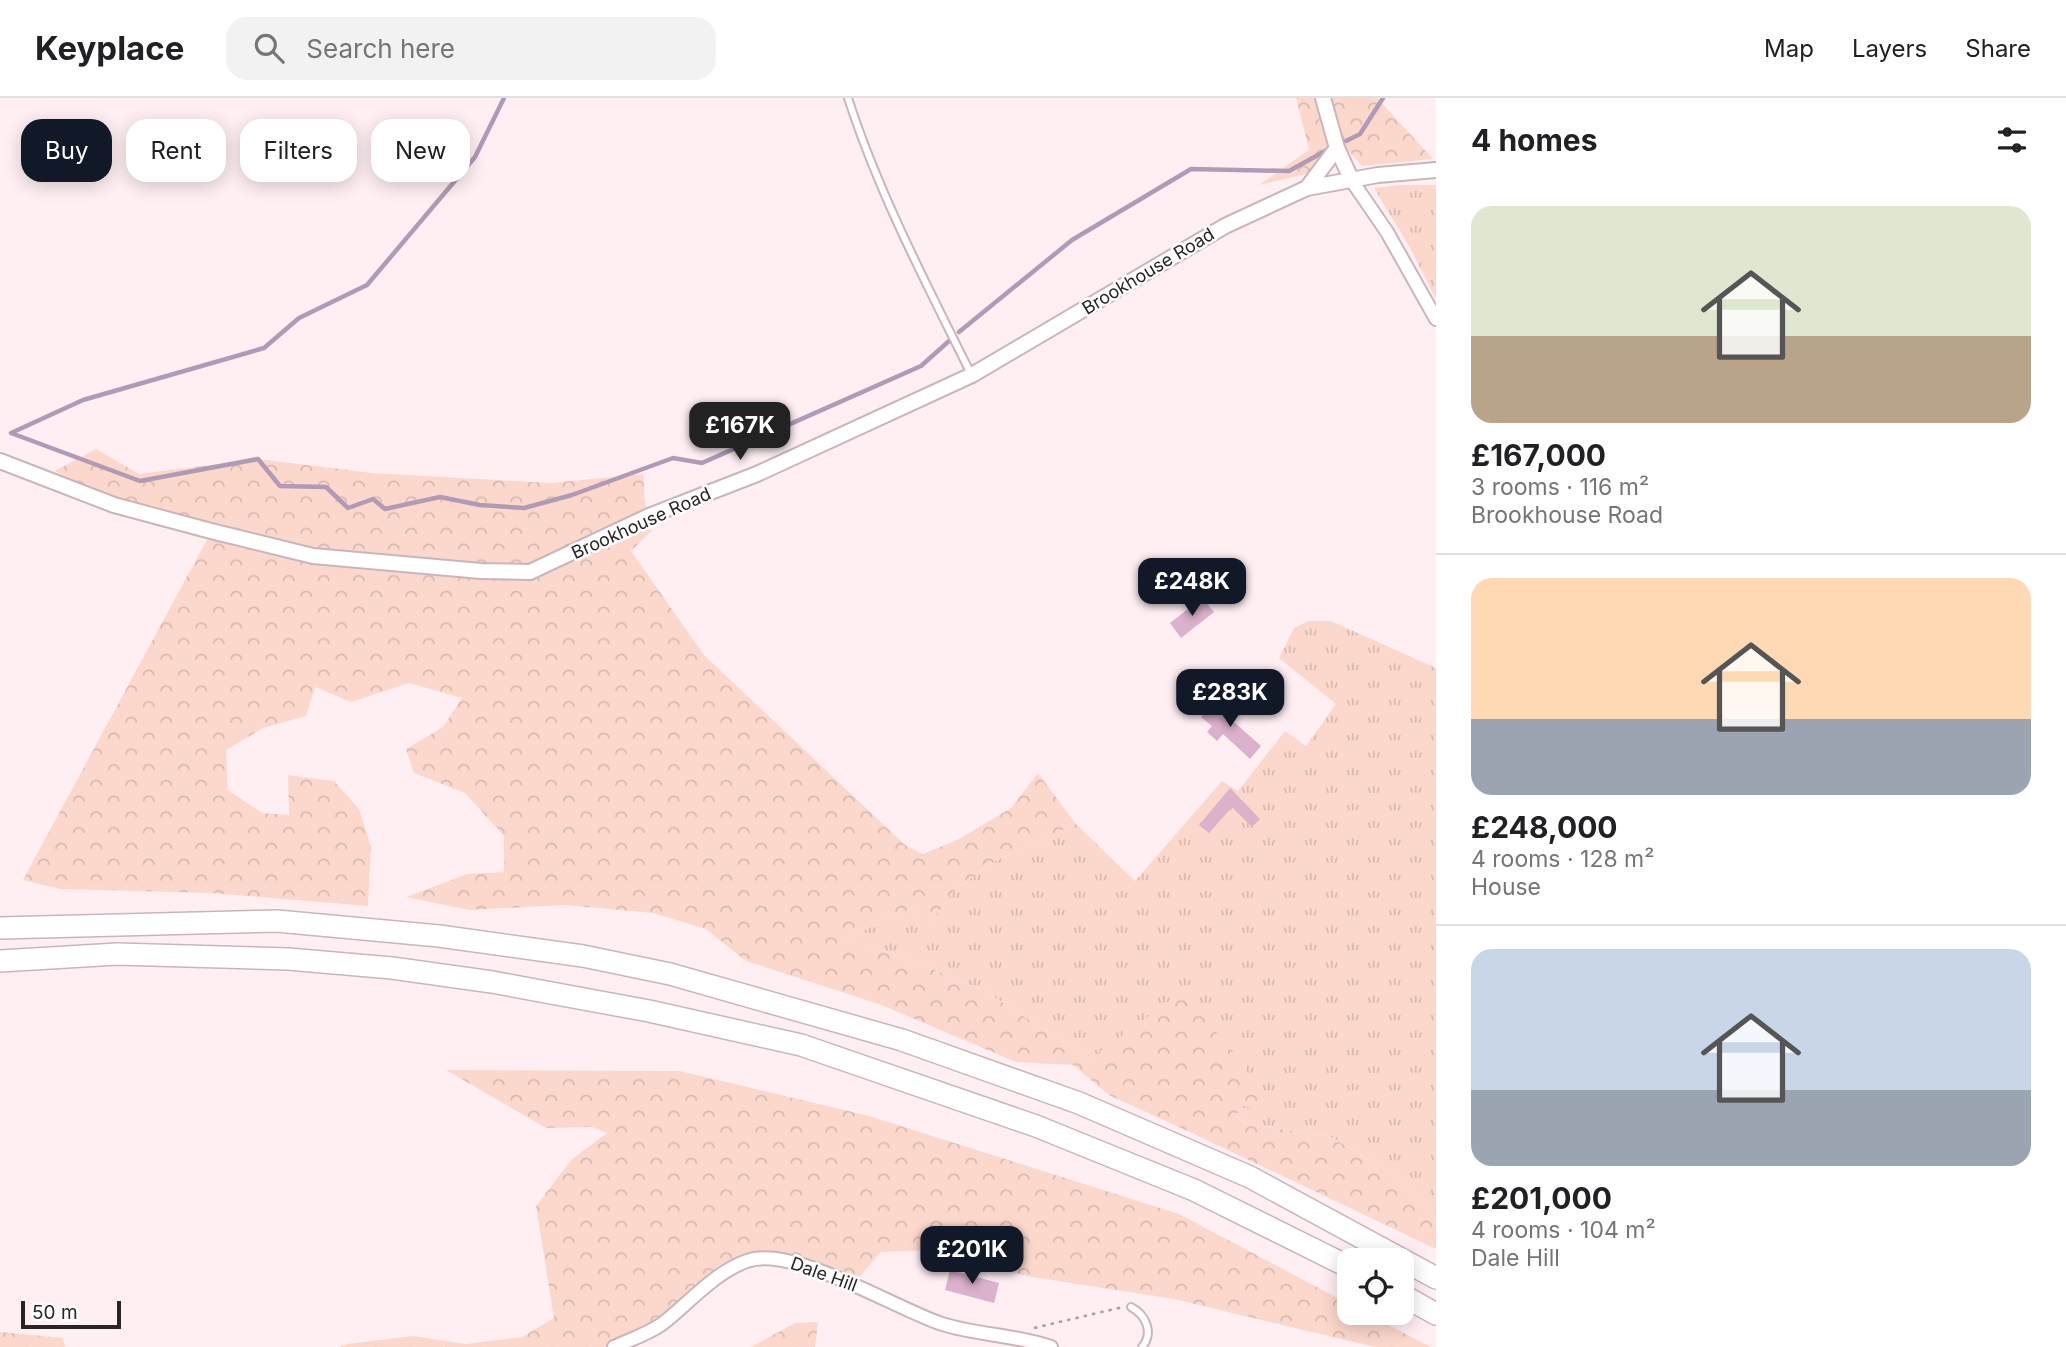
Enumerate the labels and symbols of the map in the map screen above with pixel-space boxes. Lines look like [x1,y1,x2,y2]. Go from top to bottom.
street label: Brookhouse Road [1078,223,1218,319]
pin: £167K [691,402,789,462]
street label: Brookhouse Road [568,483,714,563]
pin: £248K [1143,559,1241,618]
pin: £283K [1181,670,1279,729]
pin: £201K [923,1226,1021,1286]
street label: Dale Hill [788,1252,860,1296]
scale bar [21,1298,121,1330]

